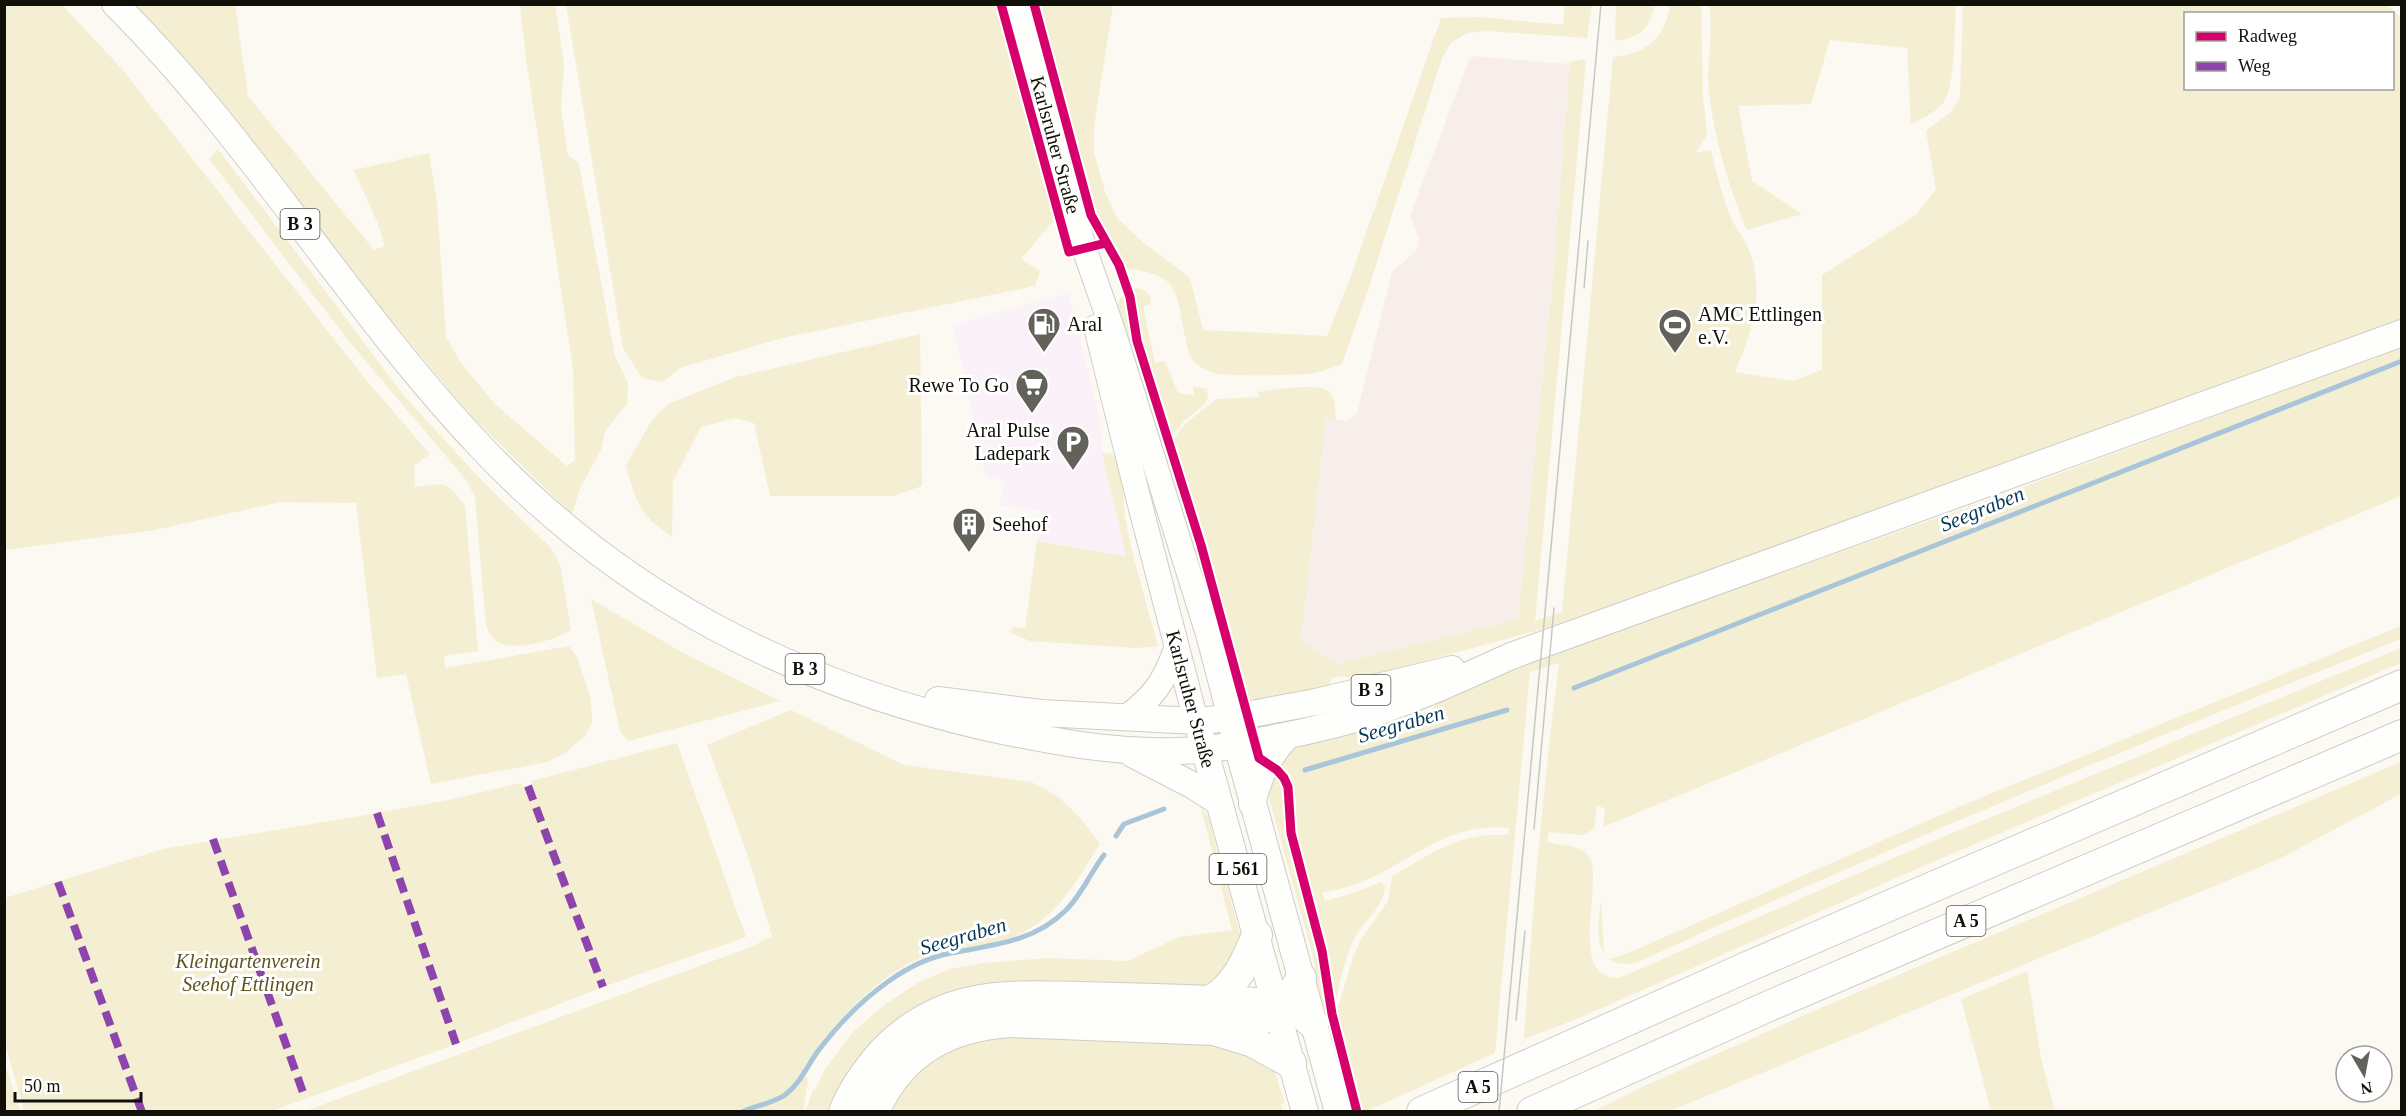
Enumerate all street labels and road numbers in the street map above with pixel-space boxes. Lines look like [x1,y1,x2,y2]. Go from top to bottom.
street label: Karlsruher Straße [1026,74,1085,216]
road number: B 3 [280,209,320,239]
street label: Karlsruher Straße [1162,628,1220,770]
road number: B 3 [786,654,824,684]
road number: B 3 [1352,675,1390,705]
road number: L 561 [1210,854,1266,884]
road number: A 5 [1946,906,1986,936]
road number: A 5 [1458,1072,1498,1102]

